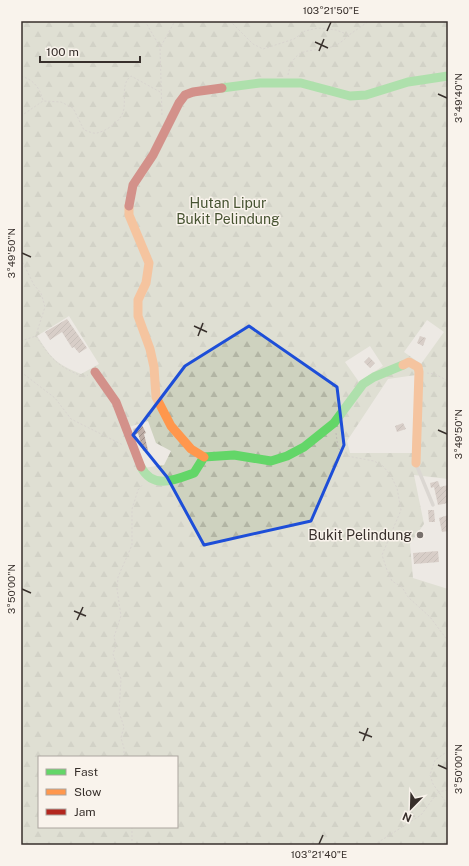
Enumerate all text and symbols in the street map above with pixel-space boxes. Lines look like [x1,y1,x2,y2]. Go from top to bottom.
text: 103°21'50"E [303,4,359,16]
scale bar [40,38,140,64]
text: 100 m [46,45,79,59]
text: 3°49'40"N [452,73,464,123]
park label: Hutan Lipur Bukit Pelindung [176,195,280,227]
text: 3°49'50"N [5,228,17,278]
text: 3°49'50"N [452,409,464,459]
place label: Bukit Pelindung [308,527,412,543]
marker: Bukit Pelindung [415,530,425,540]
text: 3°50'00"N [5,564,17,614]
text: 3°50'00"N [452,744,464,794]
legend [38,756,178,828]
text: Fast [74,765,99,779]
text: Slow [74,785,102,799]
north arrow [391,788,431,828]
text: Jam [74,805,96,819]
text: N [401,810,413,824]
text: 103°21'40"E [291,848,347,860]

